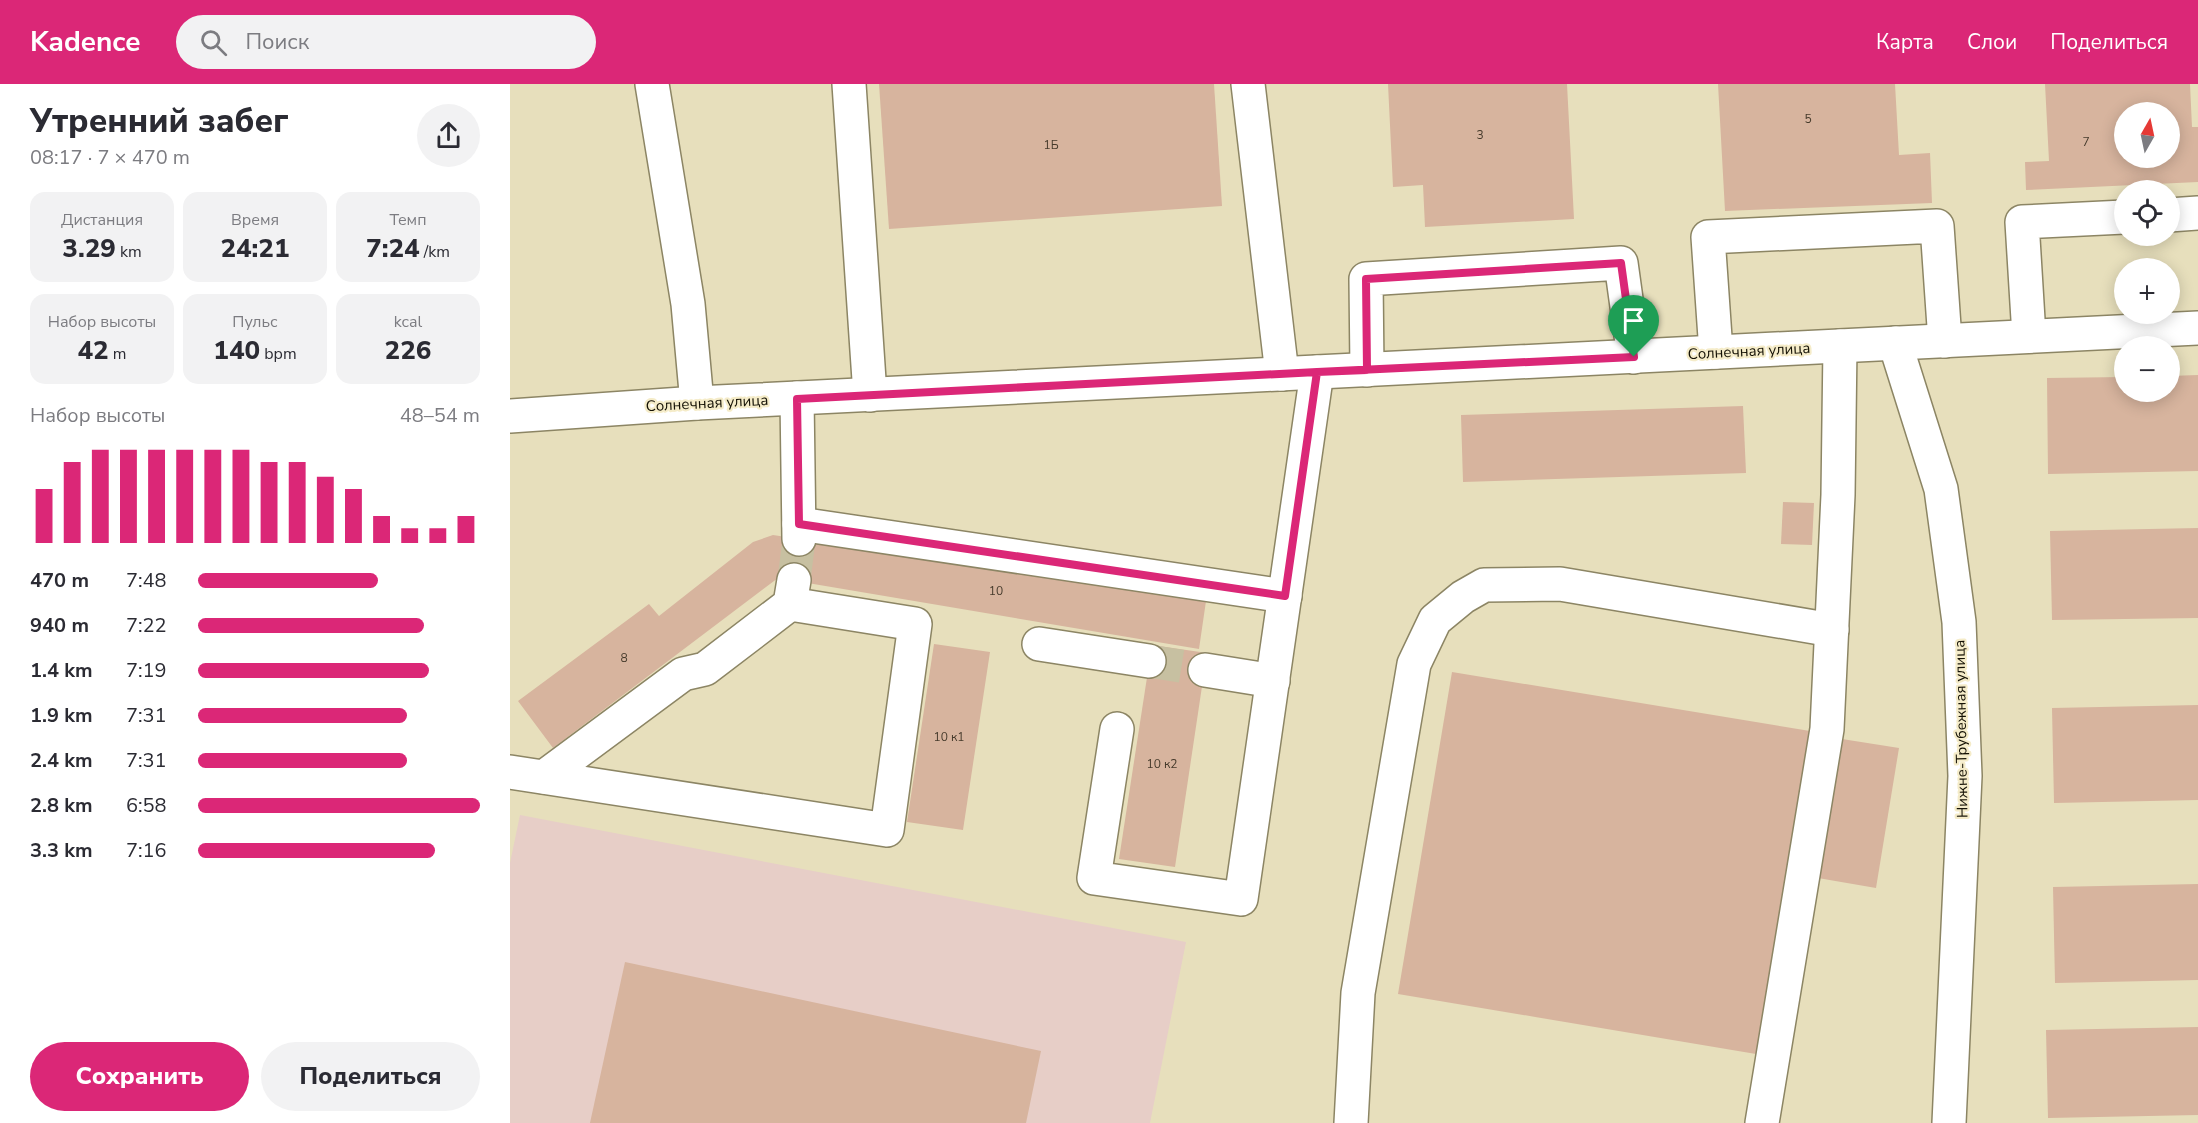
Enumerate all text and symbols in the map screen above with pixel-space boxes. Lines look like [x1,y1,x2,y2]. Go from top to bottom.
search box [176,15,596,69]
text: Kadence [30,23,140,61]
icon: search [197,26,230,59]
text: Поиск [245,27,309,57]
text: Карта [1876,28,1934,56]
text: Слои [1967,28,2017,56]
text: Поделиться [2050,28,2168,56]
text: Утренний забег [30,99,289,144]
north arrow [2114,102,2180,168]
map controls [2114,102,2180,402]
button: share [417,104,480,167]
house number: 5 [1804,111,1812,127]
house number: 3 [1476,127,1484,143]
house number: 7 [2082,134,2090,150]
house number: 1Б [1043,137,1059,153]
text: 08:17 · 7 × 470 m [30,144,190,171]
button: locate [2114,180,2180,246]
text: Дистанция [61,209,143,231]
text: Время [231,209,279,231]
text: Темп [390,209,426,231]
text: 3.29 [62,231,116,266]
text: 24:21 [220,231,290,266]
text: 7:24 [366,231,420,266]
text: km [116,241,142,263]
text: /km [420,241,450,263]
button: + [2114,258,2180,324]
pin [1608,295,1659,357]
icon: arrive [1617,304,1650,337]
text: Набор высоты [48,311,156,333]
text: Пульс [232,311,278,333]
text: kcal [394,311,422,333]
text: 42 [77,333,109,368]
text: 140 [213,333,260,368]
text: 226 [385,333,431,368]
button: − [2114,336,2180,402]
street label: Солнечная улица [1687,338,1811,364]
text: m [109,343,127,365]
text: bpm [260,343,297,365]
street label: Солнечная улица [645,390,769,416]
text: Набор высоты [30,402,165,429]
text: 48–54 m [400,402,480,429]
text: 470 m [30,567,89,594]
text: 7:48 [126,567,167,594]
house number: 10 [989,583,1003,599]
text: 940 m [30,612,89,639]
text: 7:22 [126,612,167,639]
street label: Нижне-Трубежная улица [1949,640,1973,818]
house number: 8 [620,650,628,666]
text: 1.4 km [30,657,93,684]
text: 7:19 [126,657,167,684]
text: 1.9 km [30,702,93,729]
text: 7:31 [126,702,167,729]
house number: 10 к1 [934,729,965,745]
text: 2.4 km [30,747,93,774]
text: 7:31 [126,747,167,774]
house number: 10 к2 [1147,756,1178,772]
text: 2.8 km [30,792,93,819]
text: 6:58 [126,792,167,819]
text: 3.3 km [30,837,93,864]
text: 7:16 [126,837,167,864]
button: Сохранить [30,1042,249,1111]
button: Поделиться [261,1042,480,1111]

